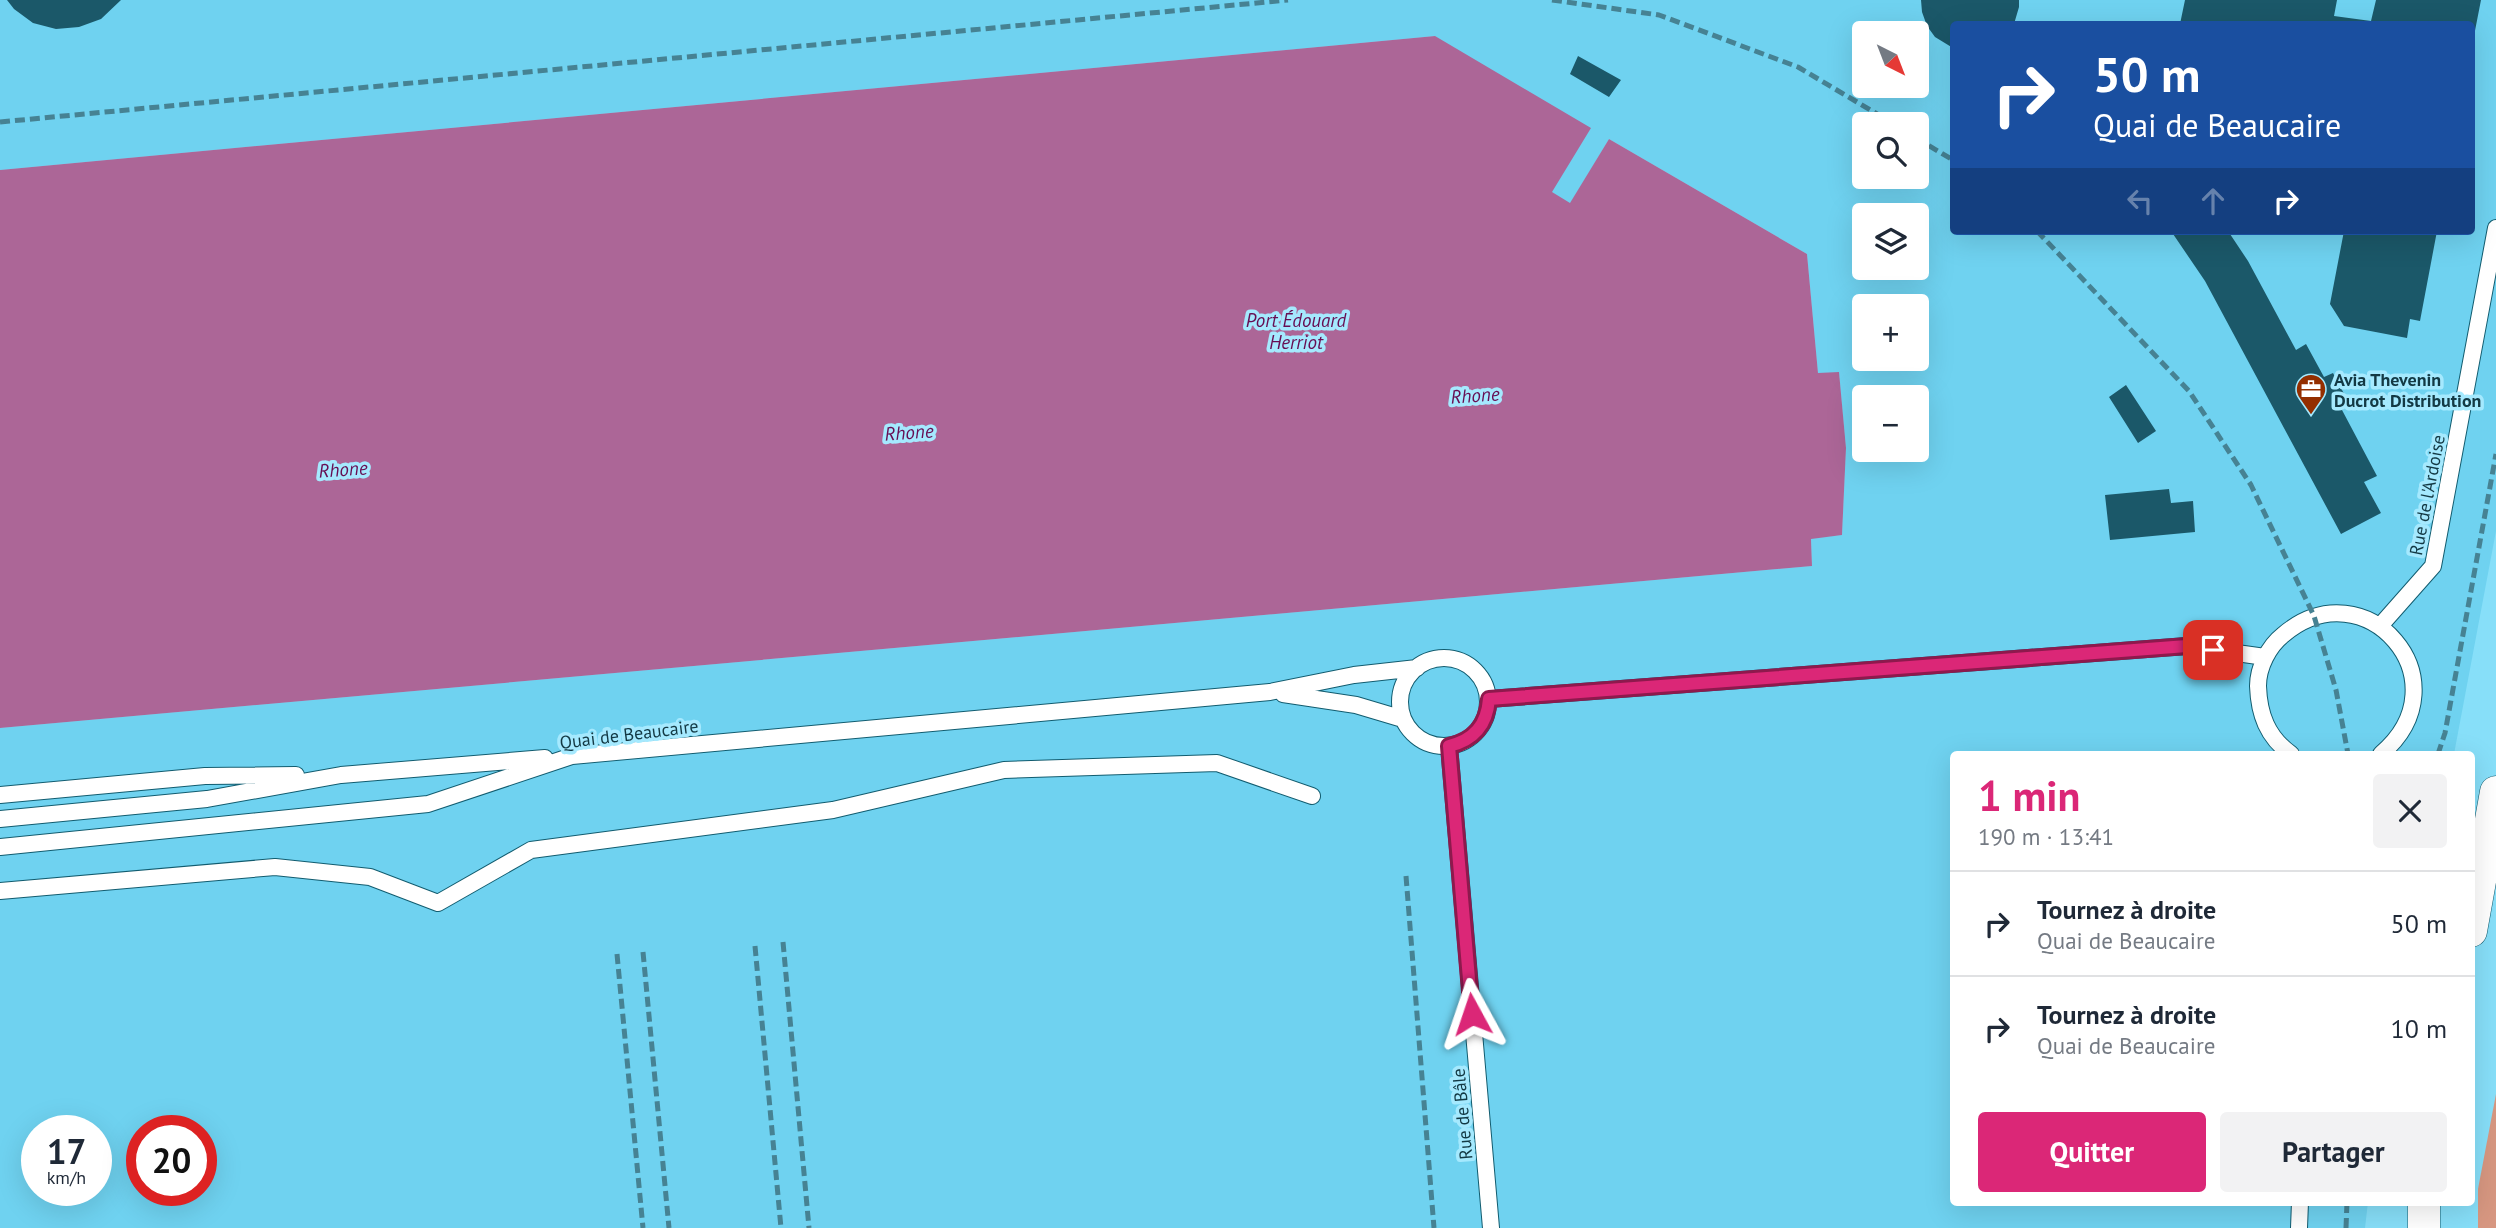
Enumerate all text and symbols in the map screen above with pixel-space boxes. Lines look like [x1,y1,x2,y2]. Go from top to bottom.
north arrow [1852,21,1928,98]
map controls [1852,21,1929,462]
text: 50 m [2093,42,2200,106]
icon: right [1978,49,2069,140]
text: Quai de Beaucaire [2093,104,2341,146]
button: search [1852,112,1929,189]
icon: left [2121,182,2159,220]
icon: ahead [2194,182,2232,220]
icon: right [2267,182,2305,220]
button: layers [1852,203,1929,280]
button: + [1852,294,1929,371]
water label: Port Édouard Herriot [1246,308,1348,354]
place label: Avia Thevenin Ducrot Distribution [2334,368,2481,412]
office icon: Avia Thevenin Ducrot Distribution [2294,372,2328,416]
water label: Rhone [1450,381,1500,409]
button: − [1852,385,1929,462]
water label: Rhone [884,418,934,446]
street label: Rue de l'Ardoise [2404,433,2450,557]
water label: Rhone [318,455,368,483]
pin [2183,620,2243,680]
icon: arrive [2194,631,2232,669]
street label: Quai de Beaucaire [558,714,700,754]
text: 1 min [1978,768,2080,823]
button: close [2373,774,2447,848]
text: 190 m · 13:41 [1978,822,2114,851]
text: Tournez à droite [2037,893,2216,926]
icon: right [1978,905,2016,943]
text: 50 m [2391,907,2447,940]
text: Quai de Beaucaire [2037,926,2215,955]
position arrow [1435,977,1509,1051]
text: Tournez à droite [2037,998,2216,1031]
icon: right [1978,1010,2016,1048]
text: 10 m [2391,1012,2447,1045]
text: Quai de Beaucaire [2037,1031,2215,1060]
street label: Rue de Bâle [1447,1067,1477,1161]
button: Quitter [1978,1112,2206,1192]
button: Partager [2220,1112,2447,1192]
speed limit sign: 20 [126,1115,217,1206]
text: 17 [47,1128,86,1174]
text: km/h [47,1166,86,1189]

